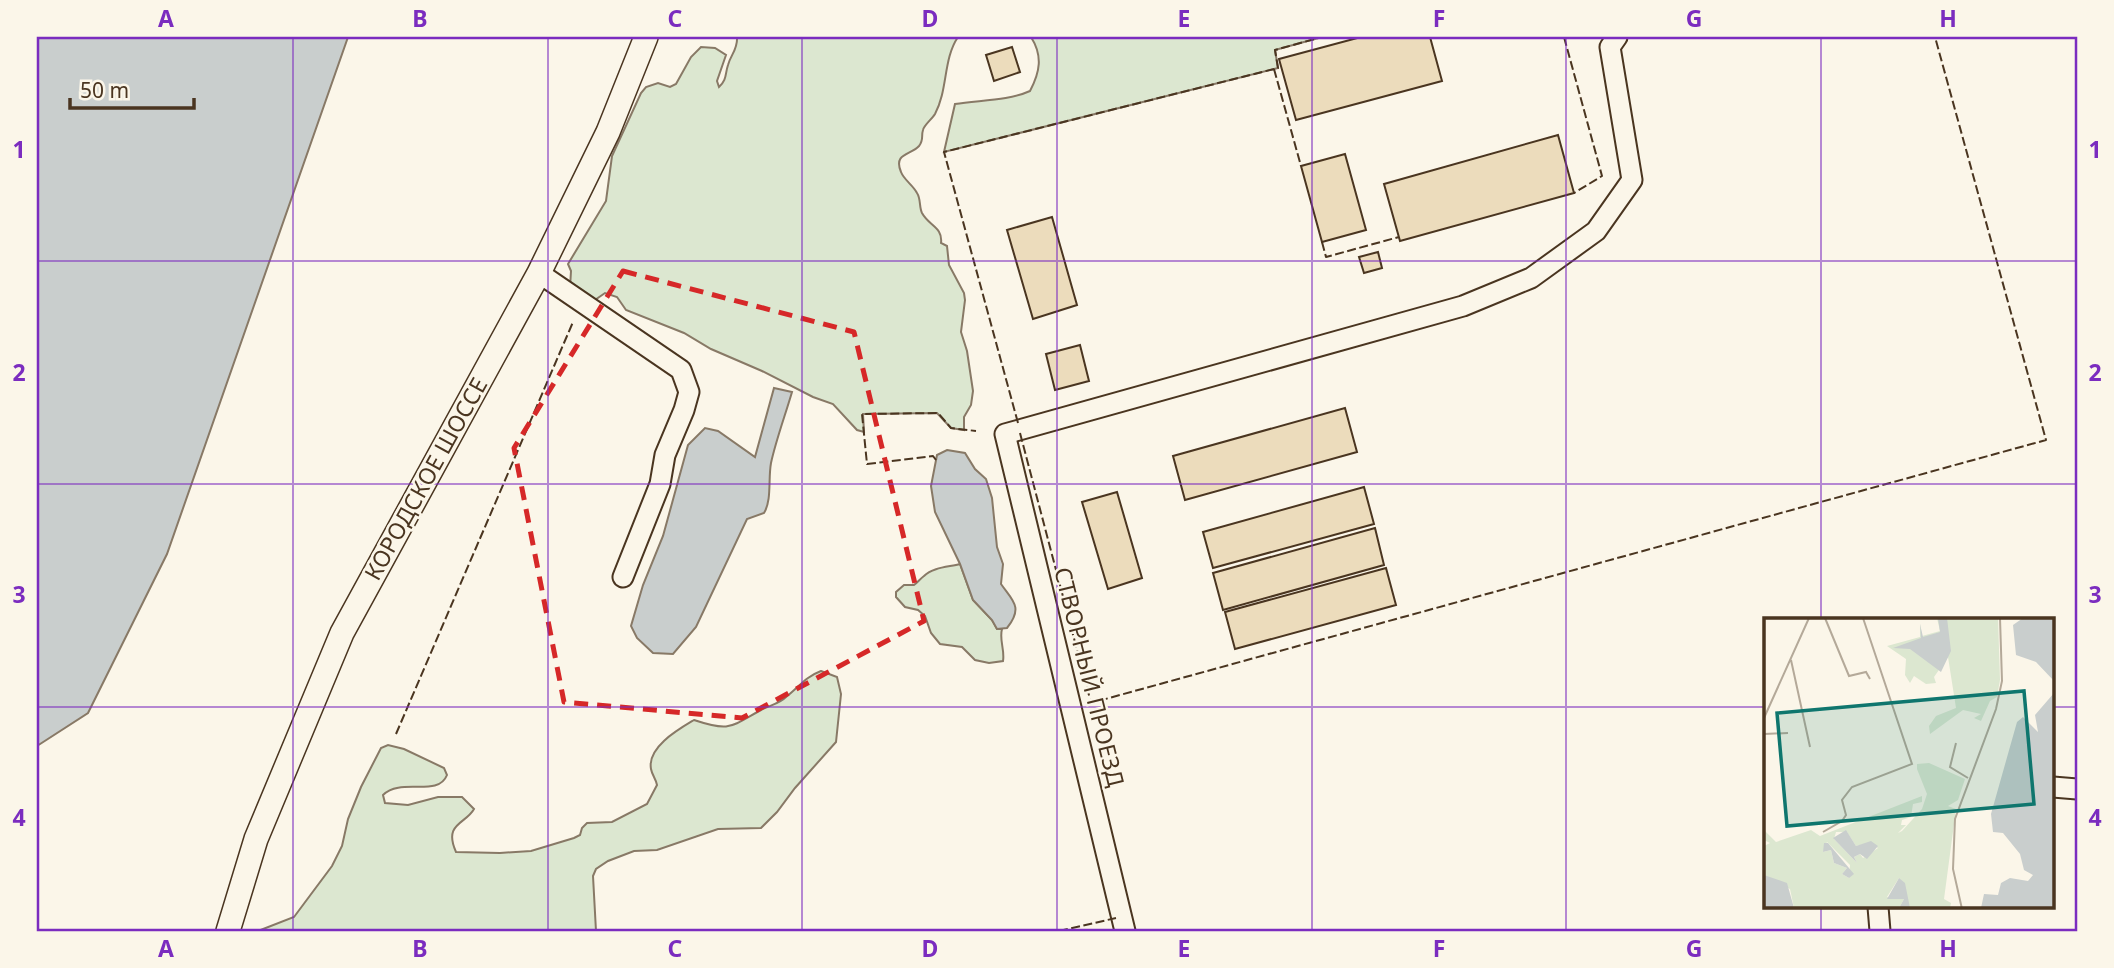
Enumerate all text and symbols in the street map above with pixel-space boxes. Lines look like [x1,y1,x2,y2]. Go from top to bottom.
text: A [158,2,174,34]
text: B [412,2,428,34]
text: C [668,2,683,34]
text: D [922,2,938,34]
text: E [1178,2,1190,34]
text: F [1433,2,1445,34]
text: G [1686,2,1702,34]
text: H [1939,2,1957,34]
scale bar [70,66,194,110]
text: 50 m [80,76,129,104]
text: 1 [12,133,26,165]
text: 1 [2088,133,2102,165]
text: 2 [12,356,26,388]
text: 2 [2088,356,2102,388]
street label: КОРОДСКОЕ ШОССЕ [356,371,494,586]
street label: СТВОРНЫЙ ПРОЕЗД [1047,564,1133,790]
text: 3 [12,578,26,610]
text: 3 [2088,578,2102,610]
inset map [1764,618,2054,908]
text: 4 [12,801,26,833]
text: 4 [2088,801,2102,833]
text: A [158,932,174,964]
text: B [412,932,428,964]
text: C [668,932,683,964]
text: D [922,932,938,964]
text: E [1178,932,1190,964]
text: F [1433,932,1445,964]
text: G [1686,932,1702,964]
text: H [1939,932,1957,964]

